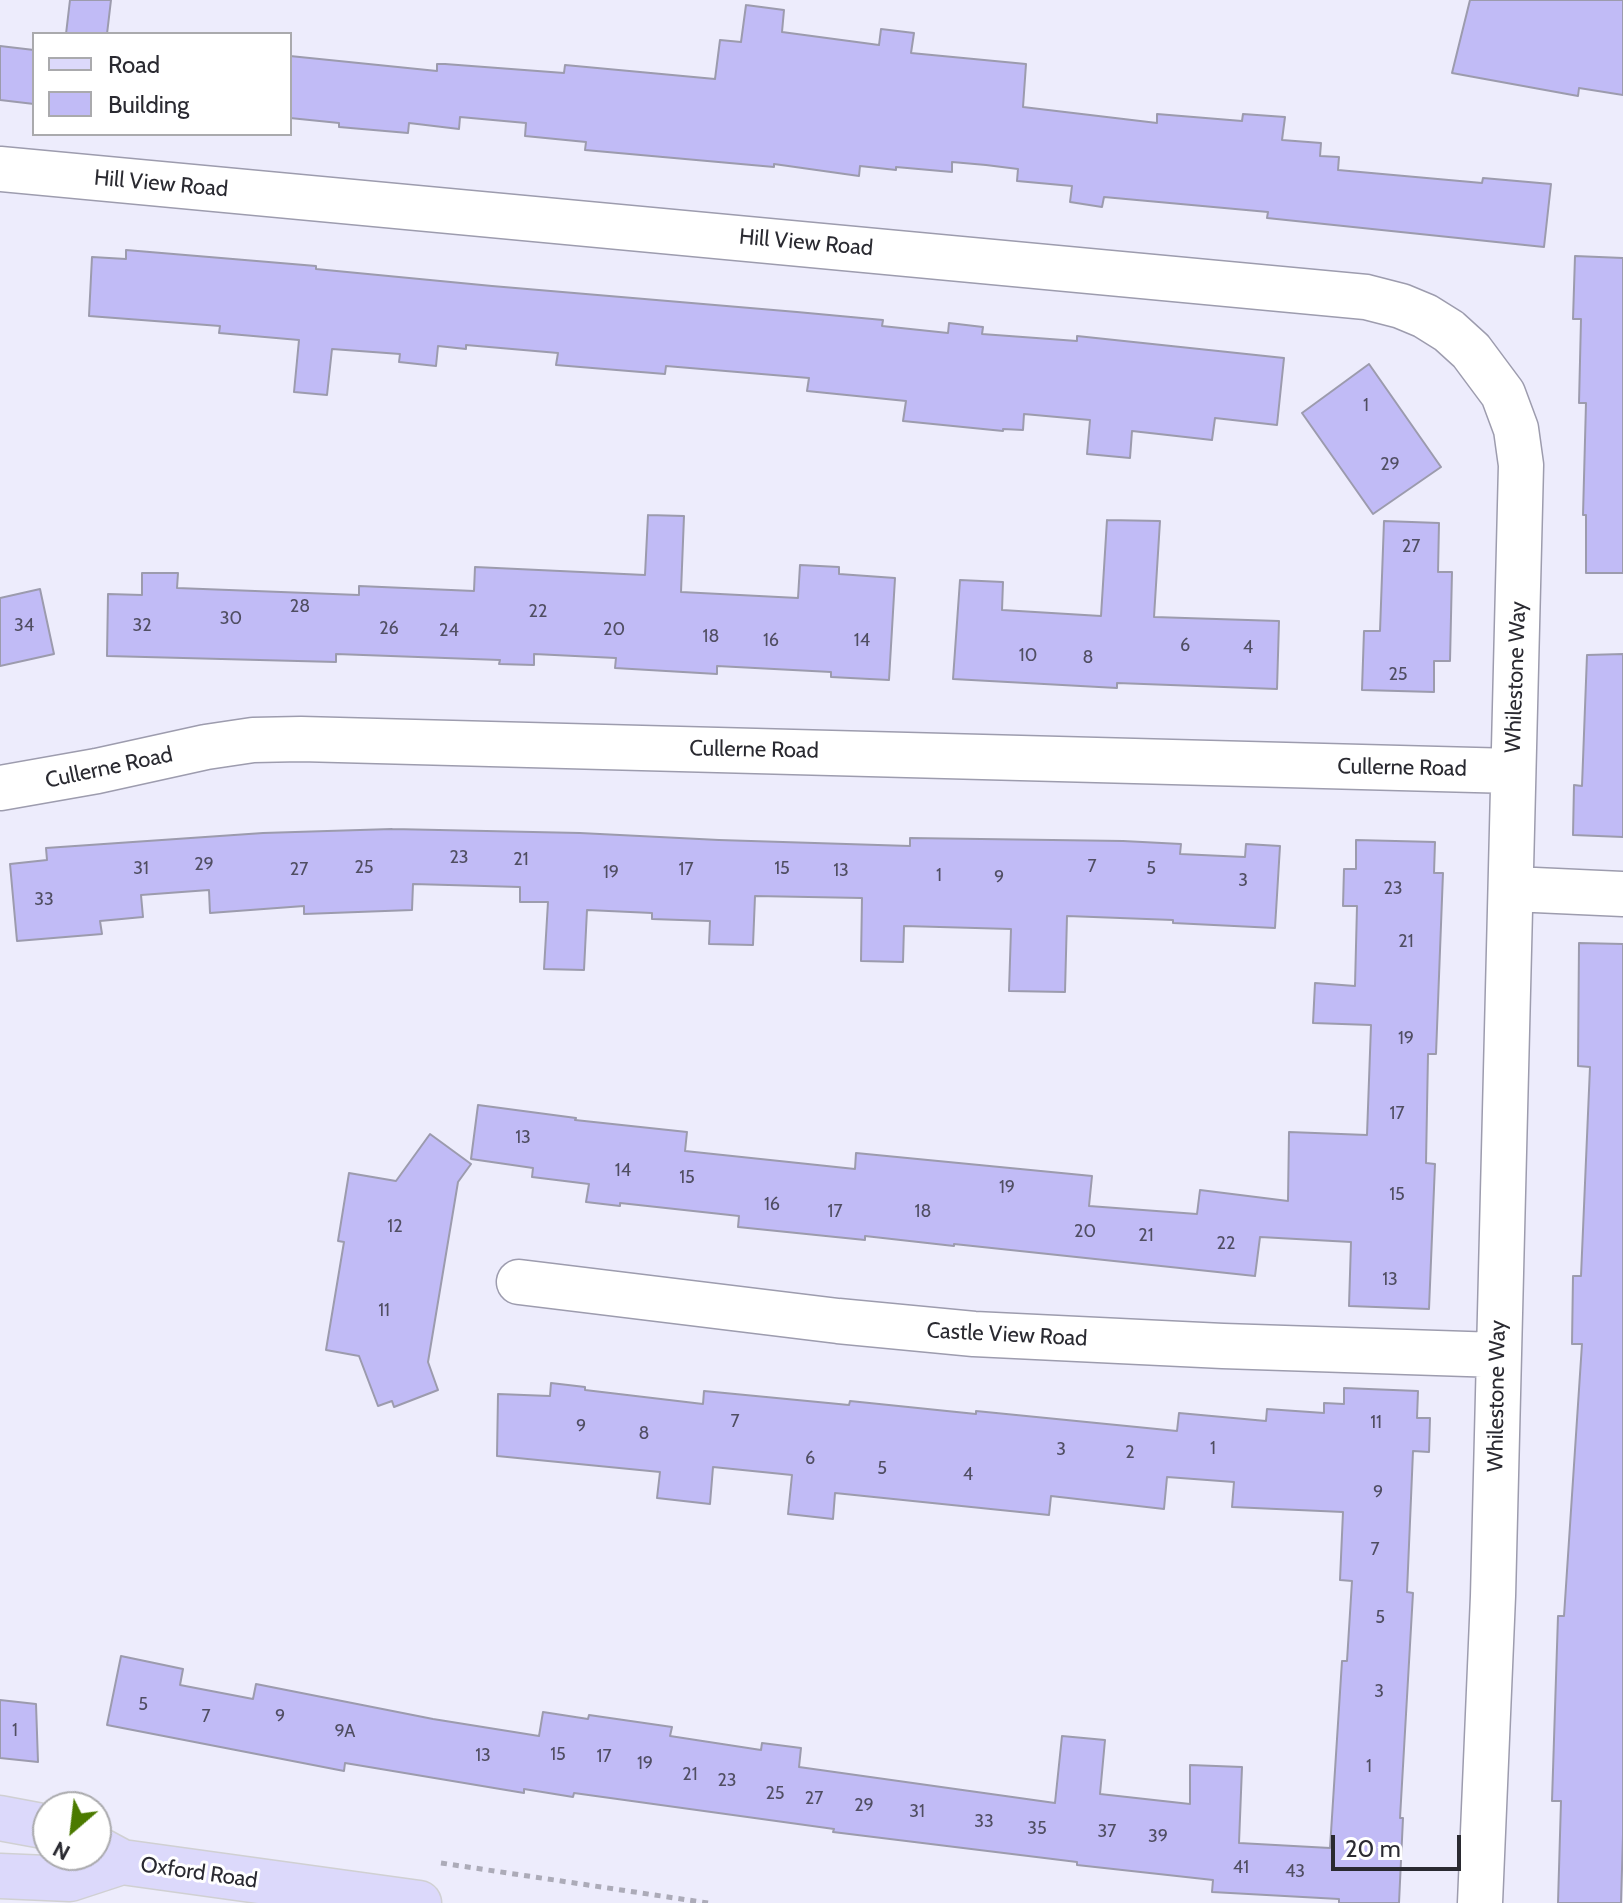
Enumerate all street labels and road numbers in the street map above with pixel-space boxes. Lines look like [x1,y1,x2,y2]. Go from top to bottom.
street label: Hill View Road [93,165,229,203]
street label: Hill View Road [738,224,874,262]
street label: Whilestone Way [1500,601,1532,753]
street label: Cullerne Road [689,736,819,764]
street label: Cullerne Road [43,742,175,794]
street label: Cullerne Road [1337,754,1467,782]
street label: Castle View Road [926,1318,1088,1352]
street label: Whilestone Way [1482,1320,1512,1472]
street label: Oxford Road [139,1852,259,1894]

